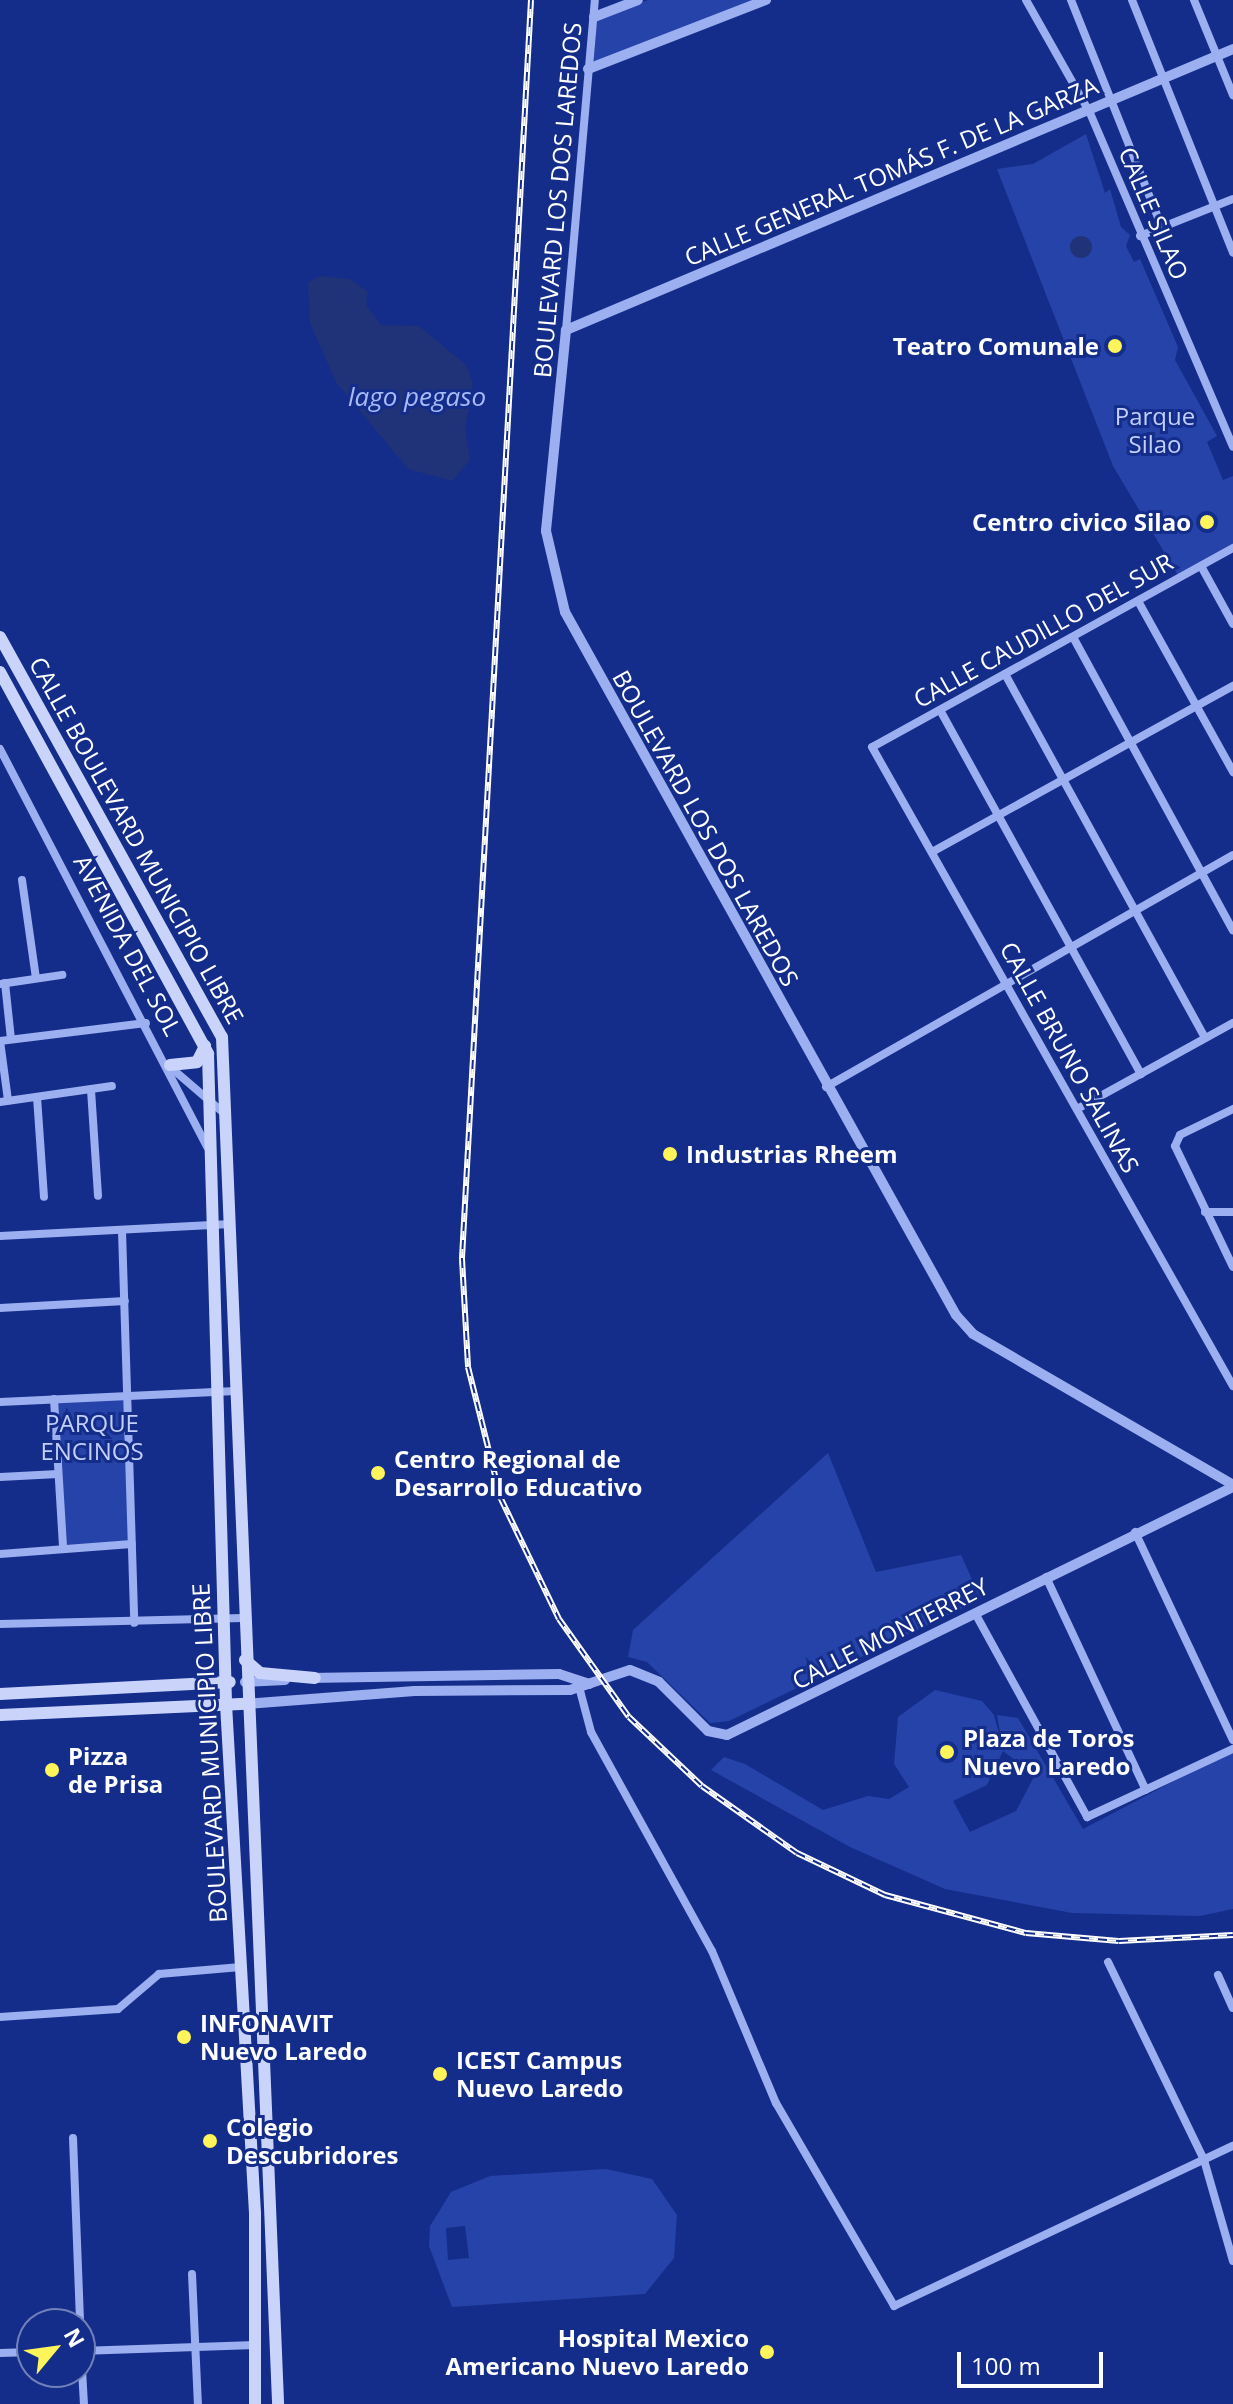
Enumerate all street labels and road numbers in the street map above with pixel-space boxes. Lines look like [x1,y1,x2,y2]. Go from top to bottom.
street label: BOULEVARD LOS DOS LAREDOS [527,21,587,379]
street label: CALLE GENERAL TOMÁS F. DE LA GARZA [680,71,1102,271]
street label: CALLE SILAO [1113,142,1195,284]
street label: CALLE CAUDILLO DEL SUR [908,547,1178,713]
street label: CALLE BOULEVARD MUNICIPIO LIBRE [24,652,250,1028]
street label: BOULEVARD LOS DOS LAREDOS [607,665,805,991]
street label: AVENIDA DEL SOL [68,850,188,1040]
street label: CALLE BRUNO SALINAS [994,936,1146,1178]
street label: CALLE MONTERREY [787,1571,993,1695]
street label: BOULEVARD MUNICIPIO LIBRE [186,1582,232,1924]

